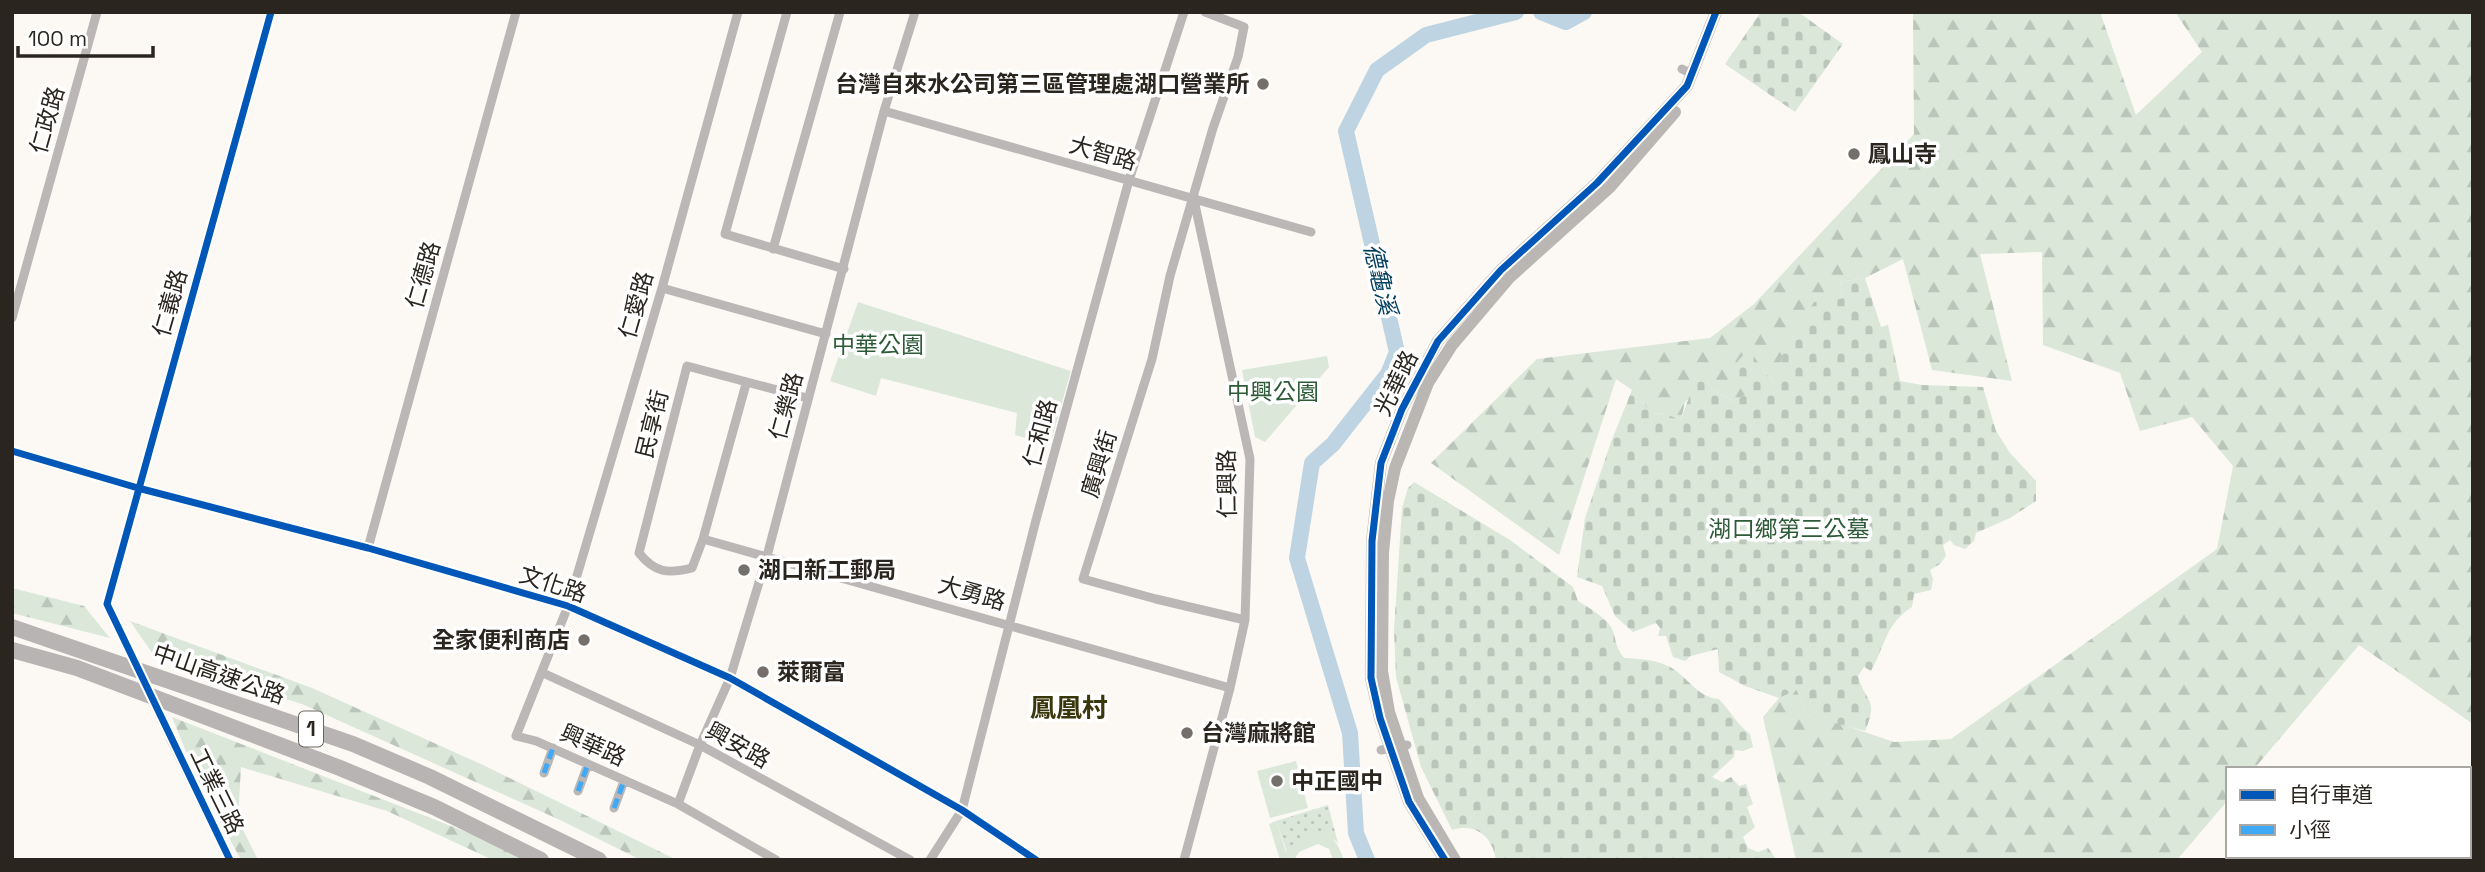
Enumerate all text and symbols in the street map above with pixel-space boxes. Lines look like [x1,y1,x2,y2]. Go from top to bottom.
scale bar [18,14,152,58]
text: 100 m [28,25,87,52]
place label: 台灣自來水公司第三區管理處湖口營業所 [835,69,1249,99]
marker: 台灣自來水公司第三區管理處湖口營業所 [1255,76,1271,92]
street label: 仁政路 [23,83,71,157]
street label: 大智路 [1066,129,1140,177]
place label: 鳳山寺 [1868,139,1937,169]
marker: 鳳山寺 [1846,146,1862,162]
street label: 仁德路 [399,238,447,312]
water label: 德龜溪 [1357,240,1404,320]
street label: 仁義路 [146,266,194,340]
street label: 仁愛路 [612,268,660,342]
park label: 中華公園 [832,330,924,360]
street label: 光華路 [1367,345,1425,421]
street label: 仁樂路 [763,369,809,443]
park label: 中興公園 [1227,377,1319,407]
street label: 民享街 [629,387,675,461]
street label: 仁和路 [1017,396,1063,470]
street label: 廣興街 [1075,427,1123,501]
street label: 仁興路 [1211,449,1243,519]
park label: 湖口鄉第三公墓 [1709,514,1870,544]
place label: 湖口新工郵局 [758,555,896,585]
street label: 文化路 [516,559,590,609]
marker: 湖口新工郵局 [736,562,752,578]
street label: 大勇路 [935,569,1009,617]
place label: 全家便利商店 [432,625,570,655]
marker: 全家便利商店 [576,632,592,648]
street label: 中山高速公路 [149,637,289,711]
place label: 萊爾富 [777,657,846,687]
marker: 萊爾富 [755,664,771,680]
district label: 鳳凰村 [1030,691,1108,725]
road number: 1 [299,712,323,746]
street label: 興安路 [701,715,775,775]
street label: 興華路 [555,717,631,773]
place label: 台灣麻將館 [1201,718,1316,748]
marker: 台灣麻將館 [1179,725,1195,741]
street label: 工業三路 [183,743,251,839]
place label: 中正國中 [1291,766,1383,796]
legend [2226,767,2471,858]
marker: 中正國中 [1269,773,1285,789]
text: 自行車道 [2289,781,2373,808]
text: 小徑 [2289,816,2331,843]

